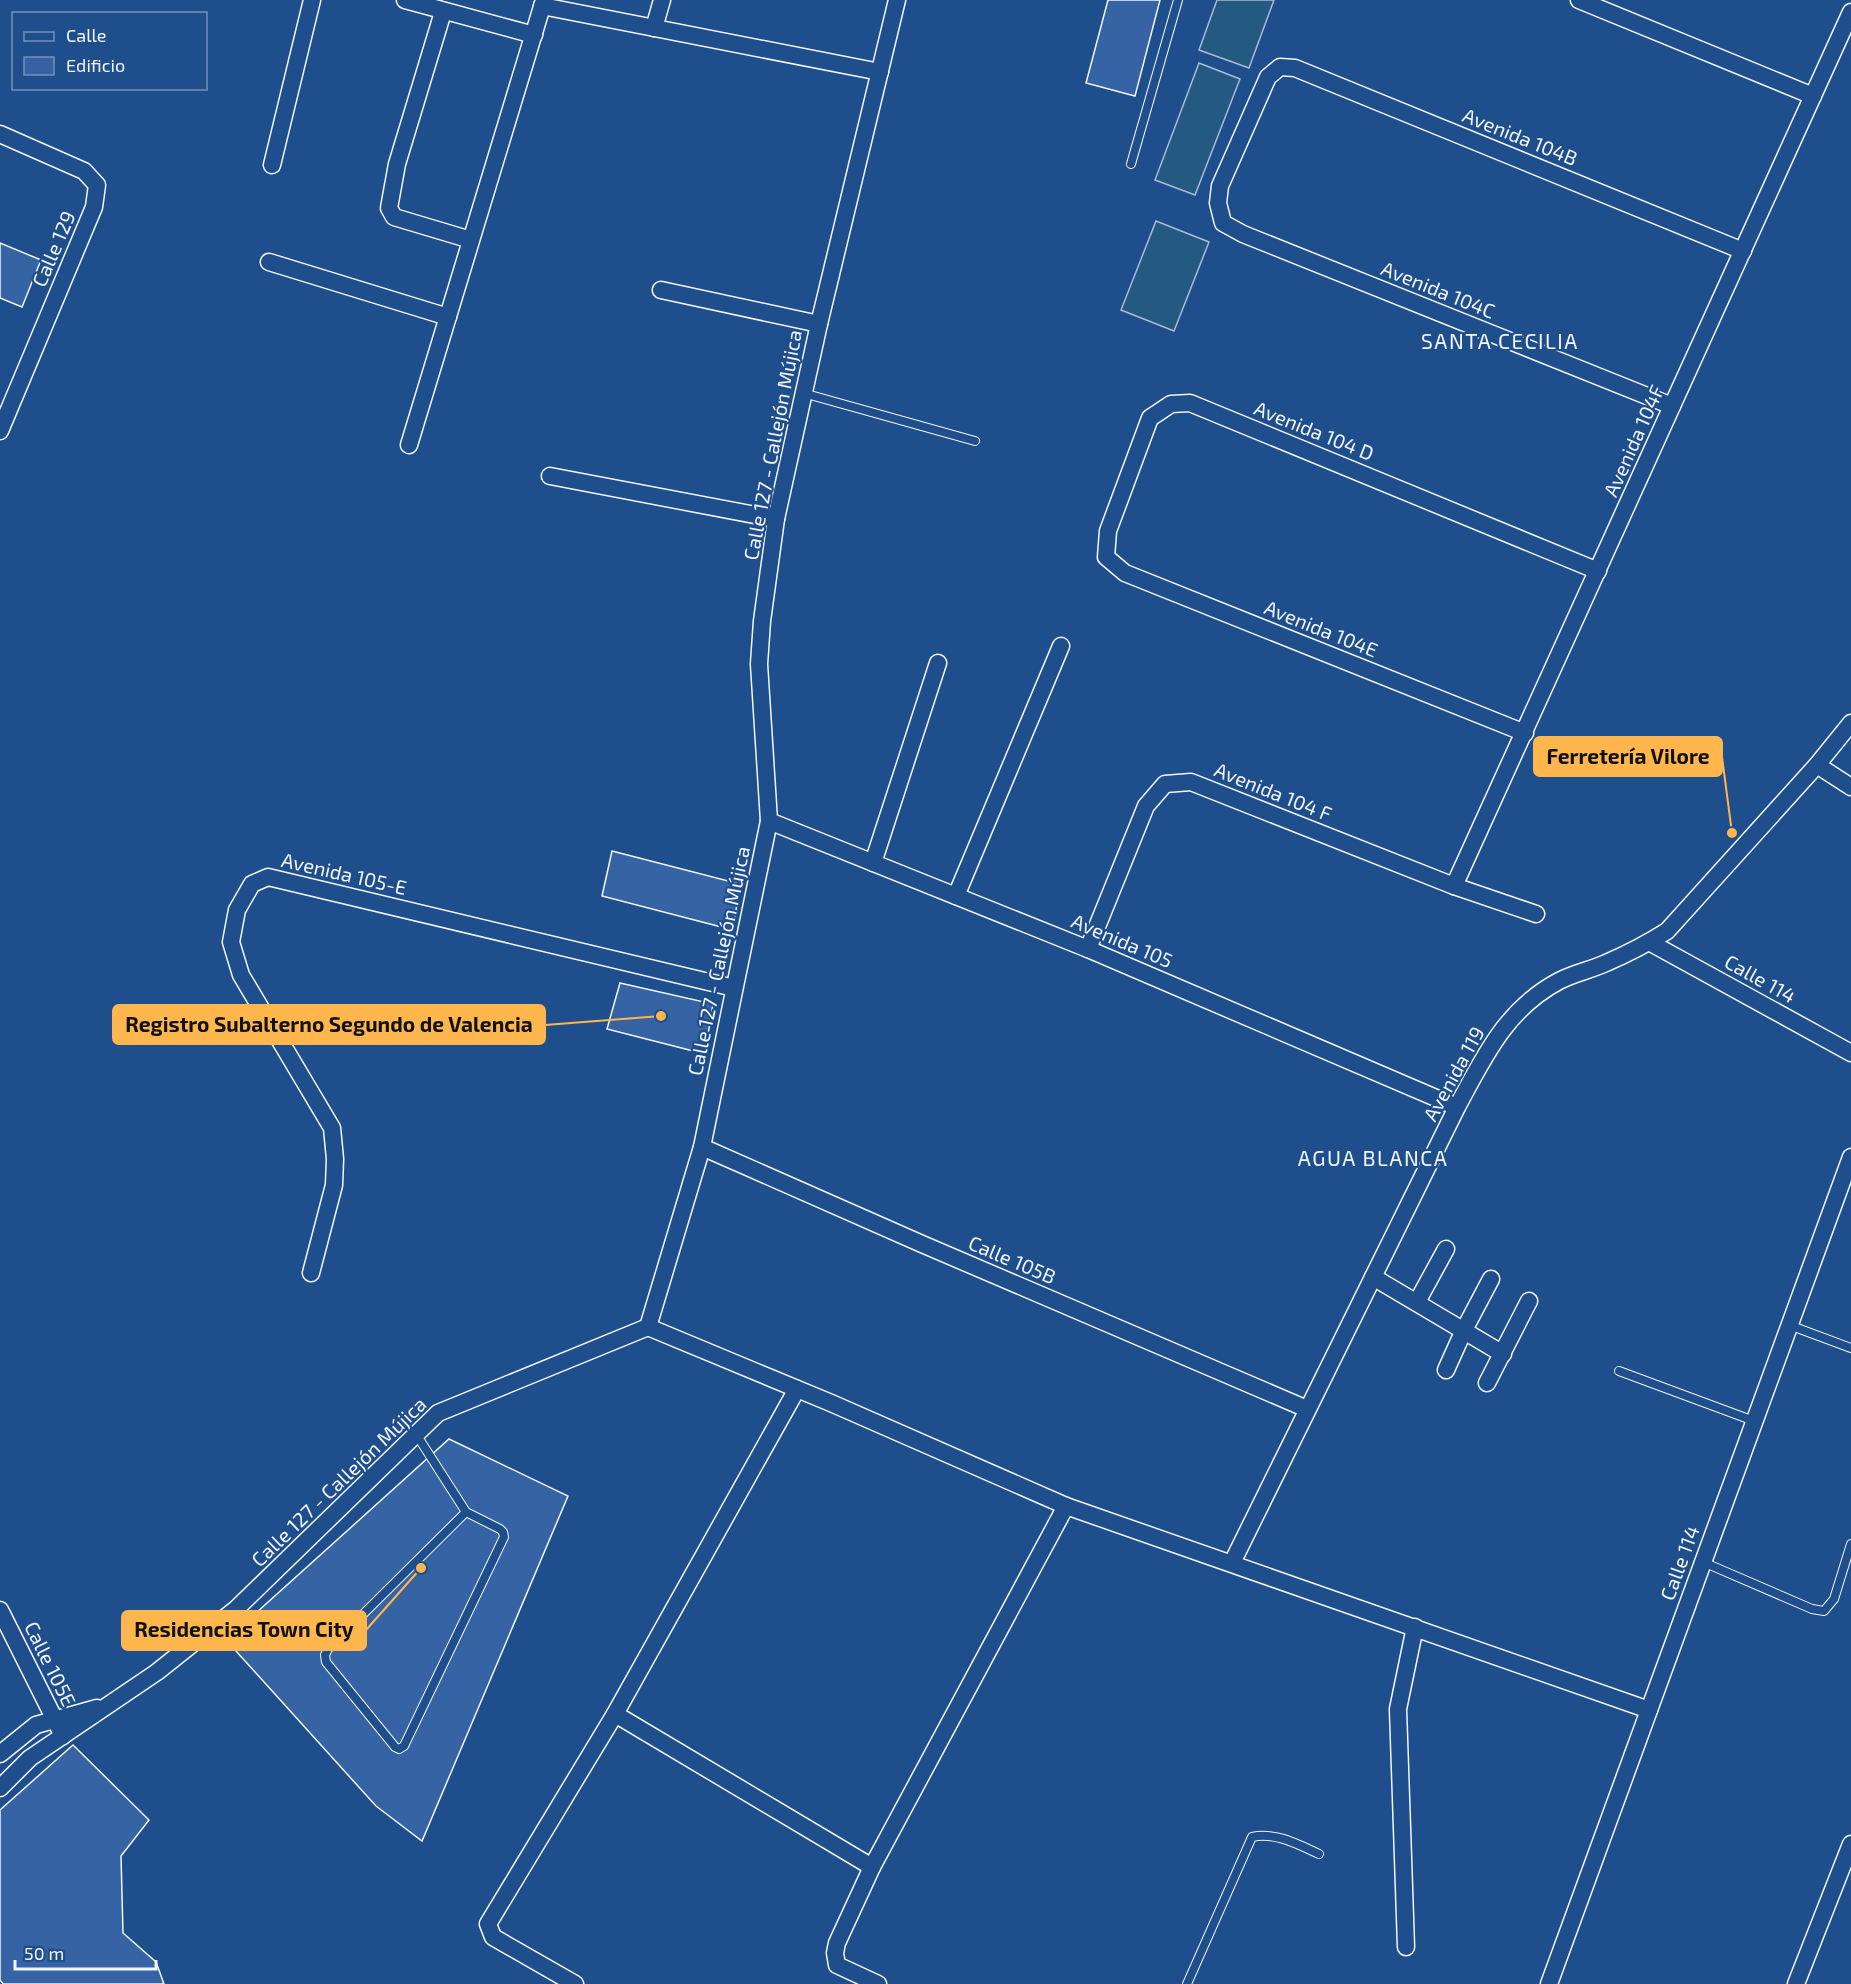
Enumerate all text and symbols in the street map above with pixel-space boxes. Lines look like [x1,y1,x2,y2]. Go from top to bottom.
legend [12,12,207,90]
text: Calle [66,24,107,46]
text: Edificio [66,54,125,76]
street label: Avenida 104B [1460,102,1581,170]
street label: Calle 129 [26,207,80,290]
street label: Avenida 104C [1378,255,1499,323]
street label: Calle 127 - Callejón Mújica [738,328,806,562]
district label: SANTA CECILIA [1421,328,1579,353]
street label: Avenida 104F [1598,381,1669,500]
street label: Avenida 104 D [1251,395,1378,465]
street label: Avenida 104E [1261,594,1382,662]
callout: Ferretería Vilore [1534,737,1722,776]
text: Ferretería Vilore [1546,743,1710,768]
street label: Avenida 104 F [1211,757,1336,826]
street label: Calle 127 - Callejón Mújica [682,844,754,1078]
street label: Avenida 105-E [279,847,409,899]
street label: Avenida 105 [1068,908,1177,972]
street label: Calle 114 [1721,949,1800,1007]
callout: Registro Subalterno Segundo de Valencia [113,1005,545,1044]
text: Registro Subalterno Segundo de Valencia [125,1011,533,1036]
street label: Avenida 119 [1417,1022,1489,1125]
district label: AGUA BLANCA [1298,1145,1448,1170]
street label: Calle 105B [965,1230,1060,1288]
street label: Calle 127 - Callejón Mújica [246,1391,431,1571]
street label: Calle 114 [1654,1522,1704,1603]
callout: Residencias Town City [122,1611,366,1650]
text: Residencias Town City [134,1616,354,1642]
street label: Calle 105E [20,1617,82,1710]
scale bar [15,1933,156,1971]
text: 50 m [24,1942,64,1964]

